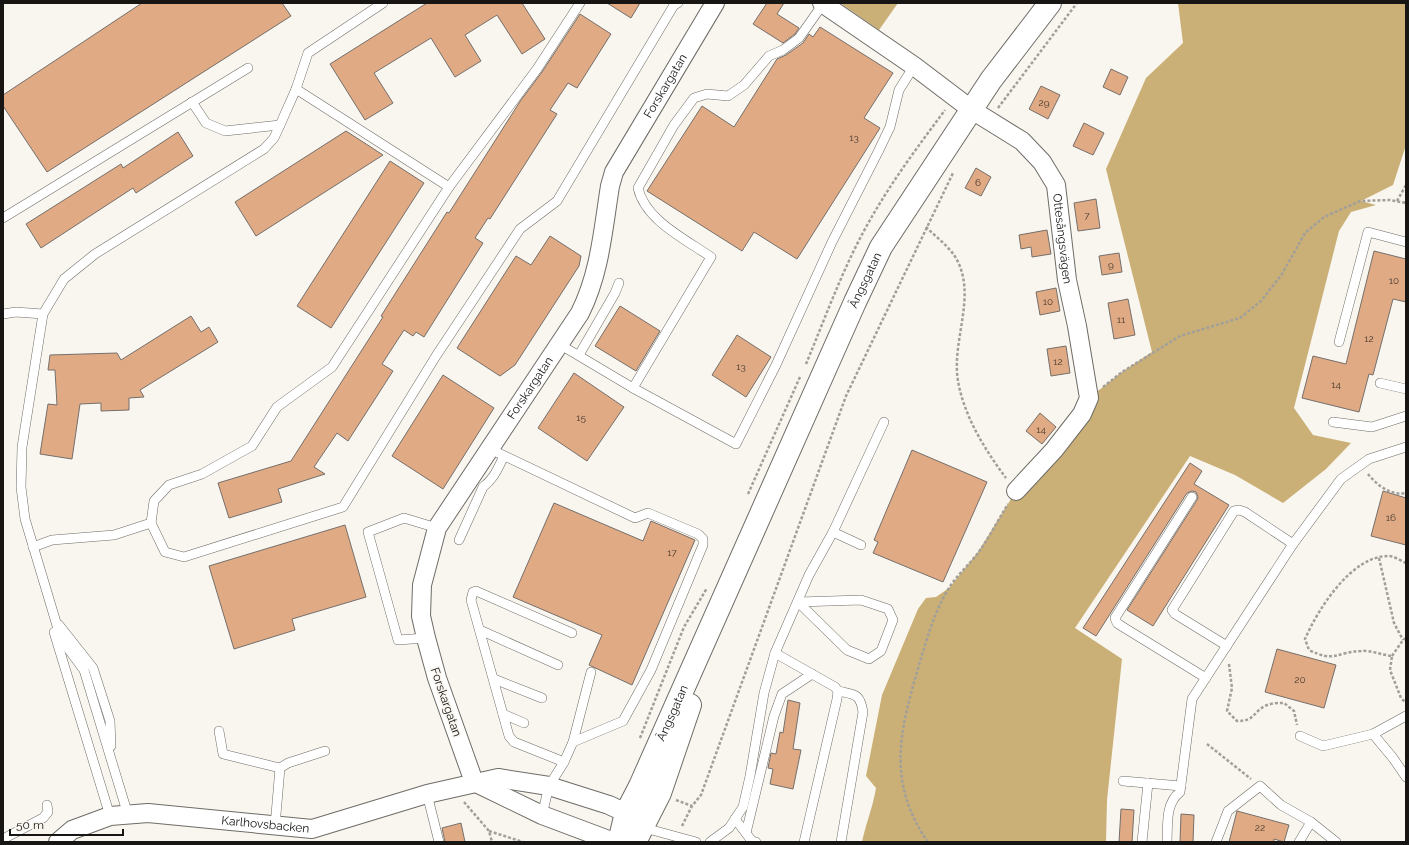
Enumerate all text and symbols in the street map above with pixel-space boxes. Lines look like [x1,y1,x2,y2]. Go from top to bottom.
street label: Forskargatan [641,51,690,121]
house number: 29 [1038,97,1050,108]
house number: 13 [849,132,859,143]
house number: 6 [975,177,981,188]
street label: Ottesångsvägen [1050,193,1075,285]
house number: 7 [1084,210,1090,221]
street label: Ängsgatan [846,250,884,310]
house number: 9 [1108,259,1114,270]
house number: 10 [1389,275,1399,286]
house number: 10 [1043,296,1053,307]
house number: 11 [1117,314,1126,325]
house number: 12 [1364,333,1374,344]
street label: Forskargatan [504,354,556,422]
house number: 12 [1053,356,1063,367]
house number: 13 [736,361,746,372]
house number: 14 [1331,379,1341,390]
house number: 15 [576,412,586,423]
house number: 14 [1036,424,1046,435]
house number: 16 [1386,512,1396,523]
house number: 17 [667,547,677,558]
street label: Forskargatan [428,666,464,738]
house number: 20 [1294,674,1306,685]
street label: Ängsgatan [654,683,691,743]
scale bar [10,811,123,837]
street label: Karlhovsbacken [221,813,310,836]
text: 50 m [16,818,44,832]
house number: 22 [1255,822,1265,833]

